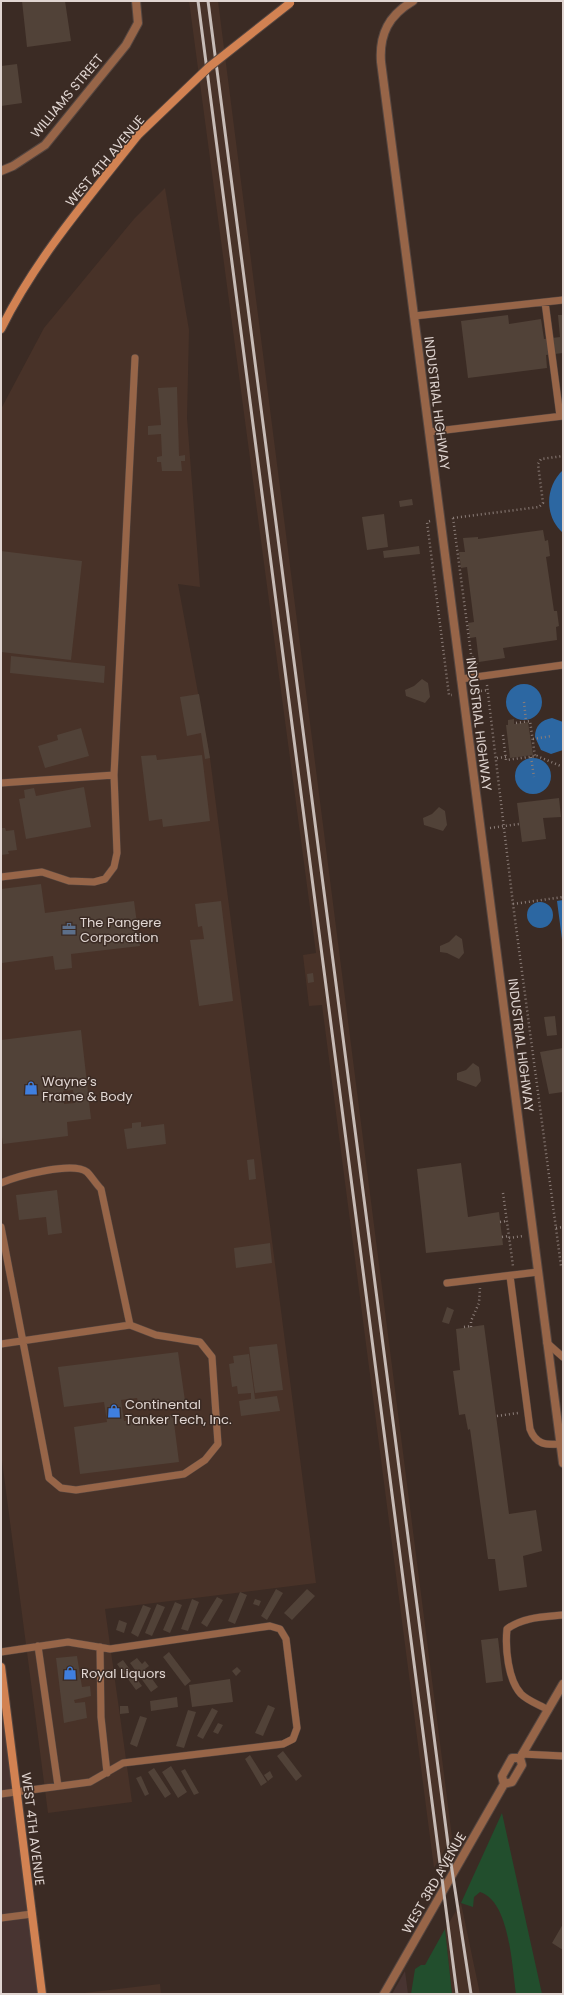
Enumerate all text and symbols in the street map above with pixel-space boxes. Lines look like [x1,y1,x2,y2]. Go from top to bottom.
street label: WILLIAMS STREET [26,50,108,142]
street label: WEST 4TH AVENUE [61,111,149,211]
street label: INDUSTRIAL HIGHWAY [419,335,455,471]
street label: INDUSTRIAL HIGHWAY [461,656,497,792]
place label: The Pangere Corporation [80,913,161,947]
office icon: The Pangere Corporation [61,921,77,937]
street label: INDUSTRIAL HIGHWAY [503,977,539,1113]
place label: Wayne’s Frame & Body [42,1072,133,1106]
shop icon: Wayne’s Frame & Body [23,1080,39,1096]
place label: Continental Tanker Tech, Inc. [125,1395,232,1429]
shop icon: Continental Tanker Tech, Inc. [106,1403,122,1419]
place label: Royal Liquors [81,1664,166,1683]
shop icon: Royal Liquors [62,1665,78,1681]
street label: WEST 4TH AVENUE [17,1771,49,1887]
street label: WEST 3RD AVENUE [397,1829,471,1937]

